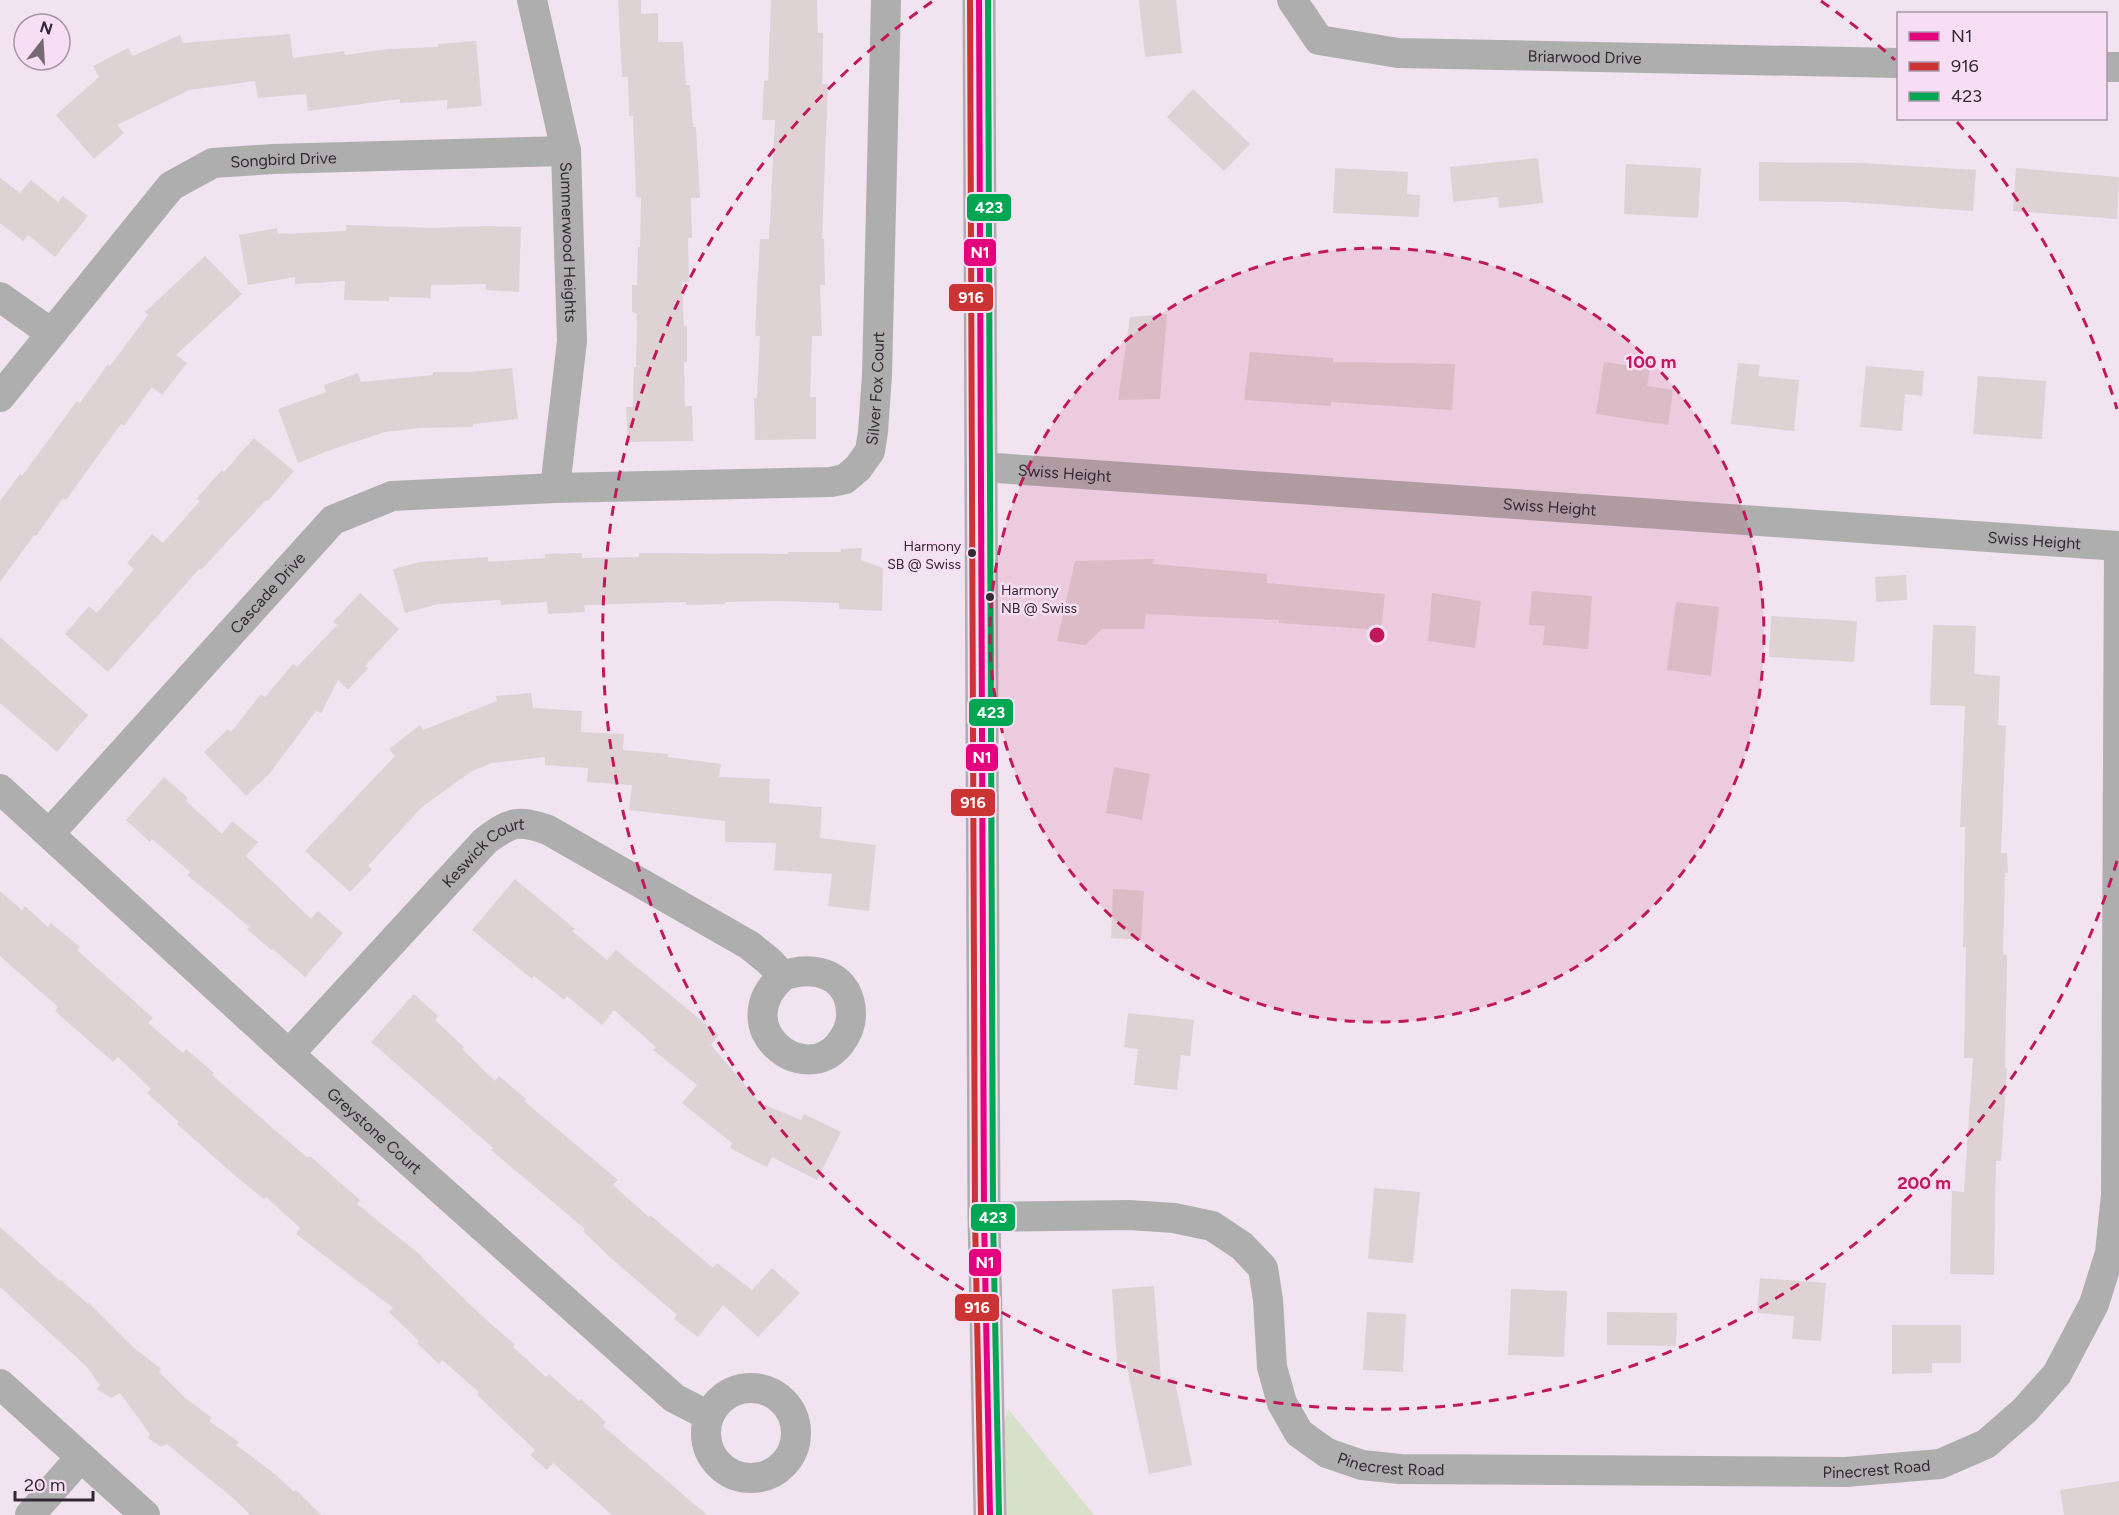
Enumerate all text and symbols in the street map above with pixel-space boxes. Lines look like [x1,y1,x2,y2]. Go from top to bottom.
north arrow [12,12,72,72]
legend [1897,12,2107,120]
text: N [38,17,55,39]
text: N1 [1951,25,1972,47]
street label: Briarwood Drive [1528,47,1642,68]
text: 916 [1951,55,1979,77]
text: 423 [1951,85,1982,107]
street label: Songbird Drive [230,148,337,172]
street label: Summerwood Heights [556,162,580,323]
line badge: 423 [966,193,1012,222]
text: 423 [975,198,1003,217]
line badge: N1 [963,238,997,267]
text: N1 [970,243,990,262]
line badge: 916 [948,283,994,312]
text: 916 [958,288,984,307]
street label: Silver Fox Court [862,331,888,447]
text: 100 m [1626,351,1676,373]
street label: Swiss Height [1017,461,1112,486]
street label: Swiss Height [1502,494,1597,520]
street label: Swiss Height [1987,528,2082,553]
place label: Harmony SB @ Swiss [887,538,962,573]
marker: Harmony SB @ Swiss [966,547,978,559]
street label: Cascade Drive [226,548,309,638]
place label: Harmony NB @ Swiss [1001,582,1077,617]
marker: Harmony NB @ Swiss [984,591,996,603]
centre of rings [1367,625,1387,645]
line badge: 423 [968,698,1014,727]
text: 423 [977,703,1005,722]
line badge: N1 [965,743,999,772]
text: N1 [972,748,992,767]
line badge: 916 [950,788,996,817]
text: 916 [960,793,986,812]
street label: Keswick Court [438,815,525,891]
street label: Greystone Court [323,1084,425,1178]
text: 200 m [1897,1172,1951,1194]
line badge: 423 [970,1203,1016,1232]
text: 423 [979,1208,1007,1227]
line badge: N1 [968,1248,1002,1277]
text: N1 [975,1253,995,1272]
line badge: 916 [954,1293,1000,1322]
text: 916 [964,1298,990,1317]
street label: Pinecrest Road [1335,1448,1445,1479]
street label: Pinecrest Road [1823,1456,1931,1482]
scale bar [15,1464,93,1502]
text: 20 m [24,1474,65,1496]

